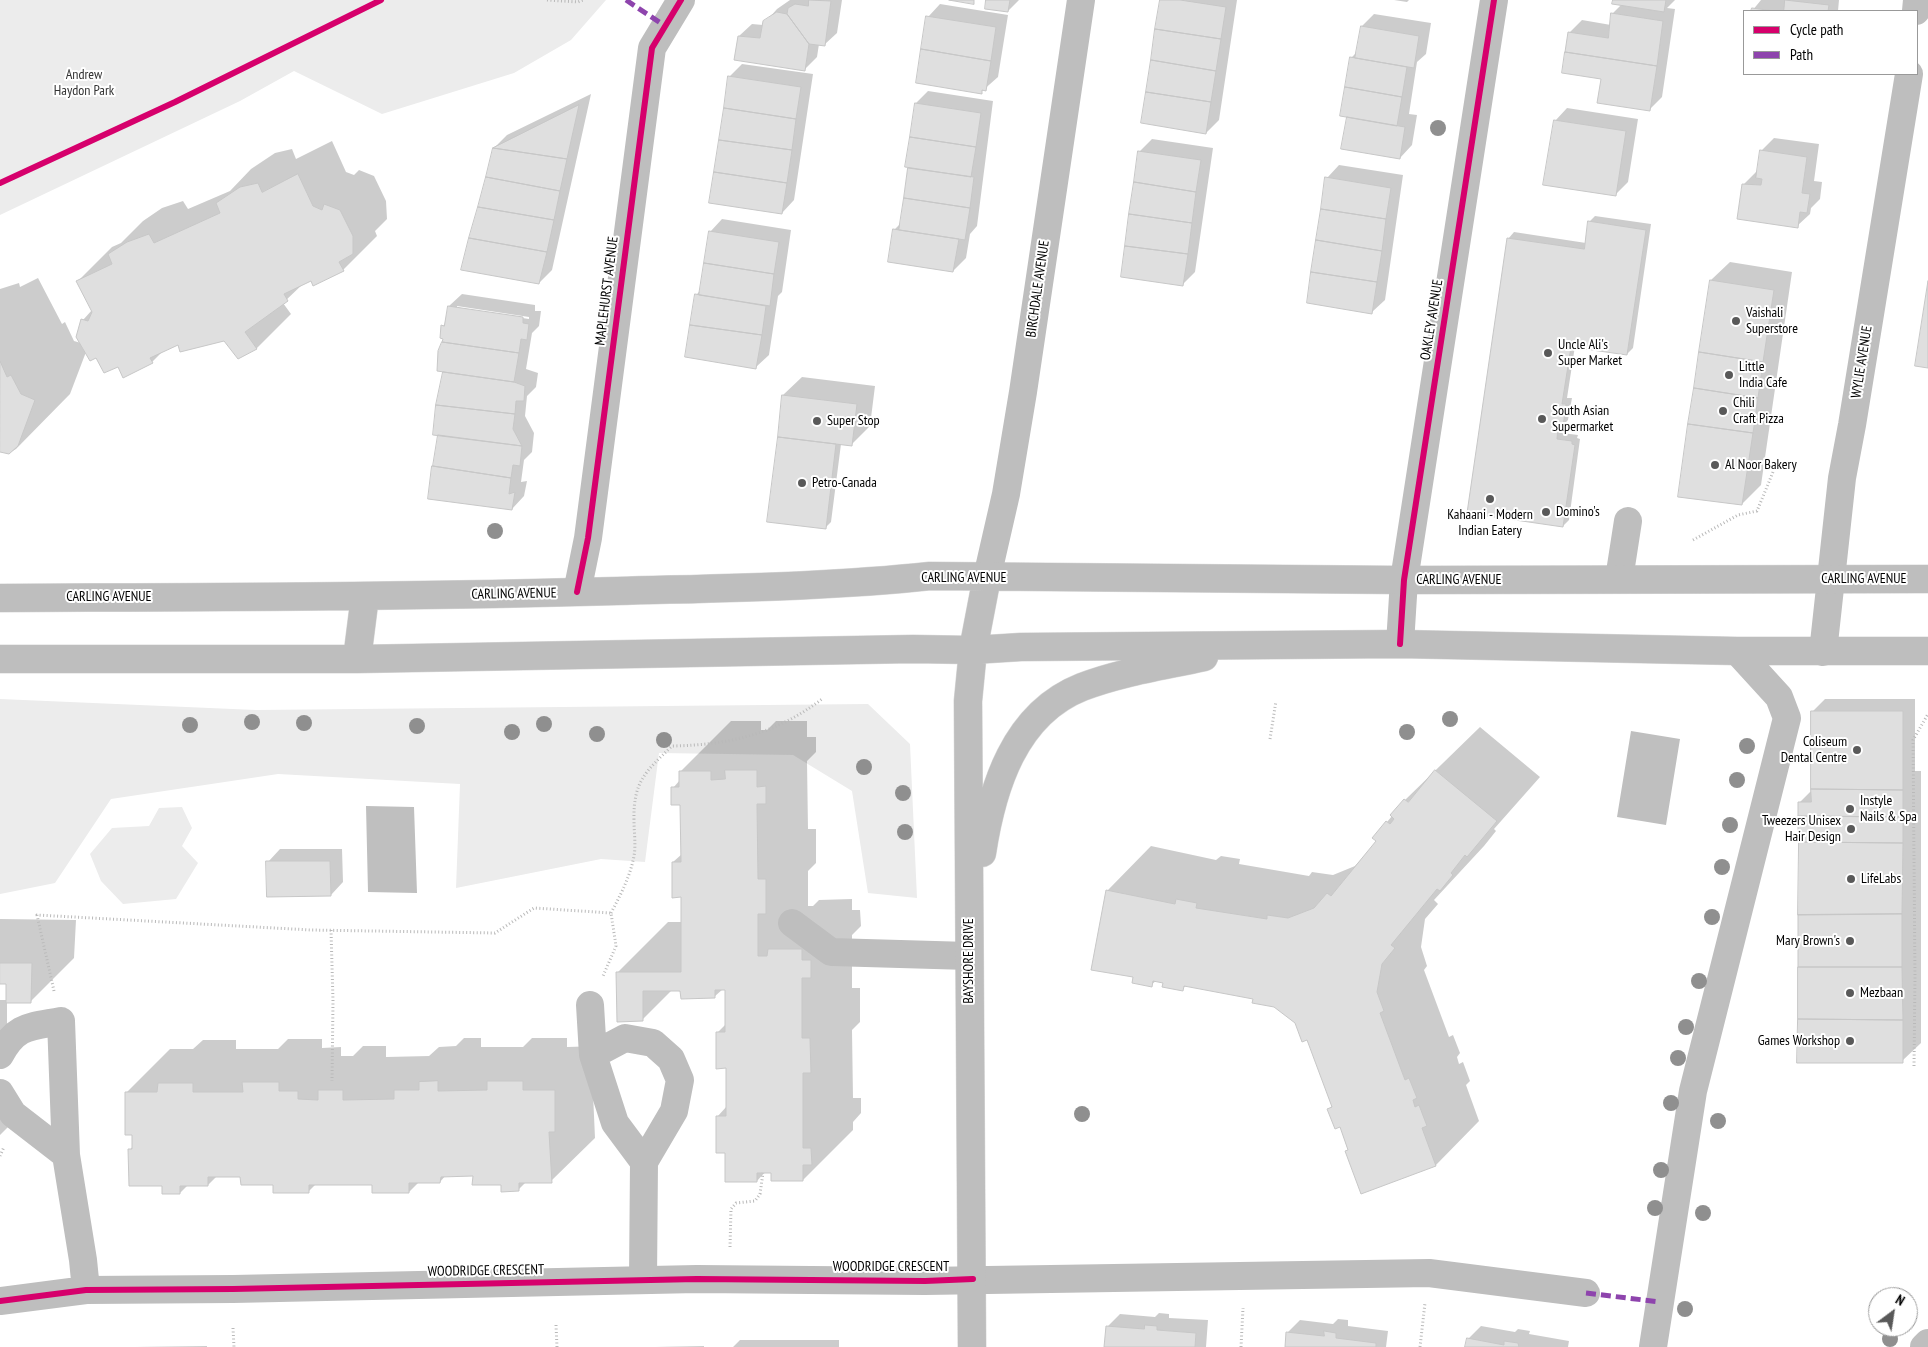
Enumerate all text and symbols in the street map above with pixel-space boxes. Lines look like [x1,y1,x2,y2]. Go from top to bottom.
legend [1743,10,1918,75]
text: Cycle path [1790,20,1843,39]
text: Path [1790,45,1813,64]
park label: Andrew Haydon Park [54,67,114,100]
street label: MAPLEHURST AVENUE [592,235,622,347]
street label: BIRCHDALE AVENUE [1023,239,1053,339]
street label: OAKLEY AVENUE [1417,278,1447,362]
place label: Vaishali Superstore [1746,305,1798,338]
marker: Vaishali Superstore [1730,315,1742,327]
street label: WYLIE AVENUE [1848,325,1876,399]
place label: Uncle Ali's Super Market [1558,337,1622,370]
marker: Uncle Ali's Super Market [1542,347,1554,359]
place label: Little India Cafe [1739,359,1787,392]
marker: Little India Cafe [1723,369,1735,381]
place label: Chili Craft Pizza [1733,395,1784,428]
place label: South Asian Supermarket [1552,403,1613,436]
marker: Chili Craft Pizza [1717,405,1729,417]
place label: Super Stop [827,413,880,429]
marker: South Asian Supermarket [1536,413,1548,425]
marker: Super Stop [811,415,823,427]
place label: Al Noor Bakery [1725,457,1797,473]
marker: Al Noor Bakery [1709,459,1721,471]
place label: Petro-Canada [812,475,877,491]
marker: Petro-Canada [796,477,808,489]
marker: Kahaani - Modern Indian Eatery [1484,493,1496,505]
place label: Domino's [1556,504,1600,520]
marker: Domino's [1540,506,1552,518]
place label: Kahaani - Modern Indian Eatery [1447,507,1533,540]
street label: CARLING AVENUE [921,570,1007,586]
street label: CARLING AVENUE [1821,571,1907,587]
street label: CARLING AVENUE [1416,572,1502,588]
street label: CARLING AVENUE [471,585,557,603]
street label: CARLING AVENUE [66,589,152,605]
place label: Coliseum Dental Centre [1781,734,1847,766]
marker: Coliseum Dental Centre [1851,744,1863,756]
place label: Instyle Nails & Spa [1860,793,1917,826]
marker: Instyle Nails & Spa [1844,803,1856,815]
place label: Tweezers Unisex Hair Design [1762,813,1841,846]
marker: Tweezers Unisex Hair Design [1845,823,1857,835]
place label: LifeLabs [1861,871,1901,887]
marker: LifeLabs [1845,873,1857,885]
street label: BAYSHORE DRIVE [961,918,977,1004]
place label: Mary Brown's [1776,933,1840,949]
marker: Mary Brown's [1844,935,1856,947]
place label: Mezbaan [1860,985,1903,1001]
marker: Mezbaan [1844,987,1856,999]
place label: Games Workshop [1758,1033,1840,1049]
marker: Games Workshop [1844,1035,1856,1047]
street label: WOODRIDGE CRESCENT [833,1259,949,1275]
street label: WOODRIDGE CRESCENT [428,1262,544,1280]
north arrow [1868,1287,1918,1337]
text: N [1892,1290,1908,1310]

